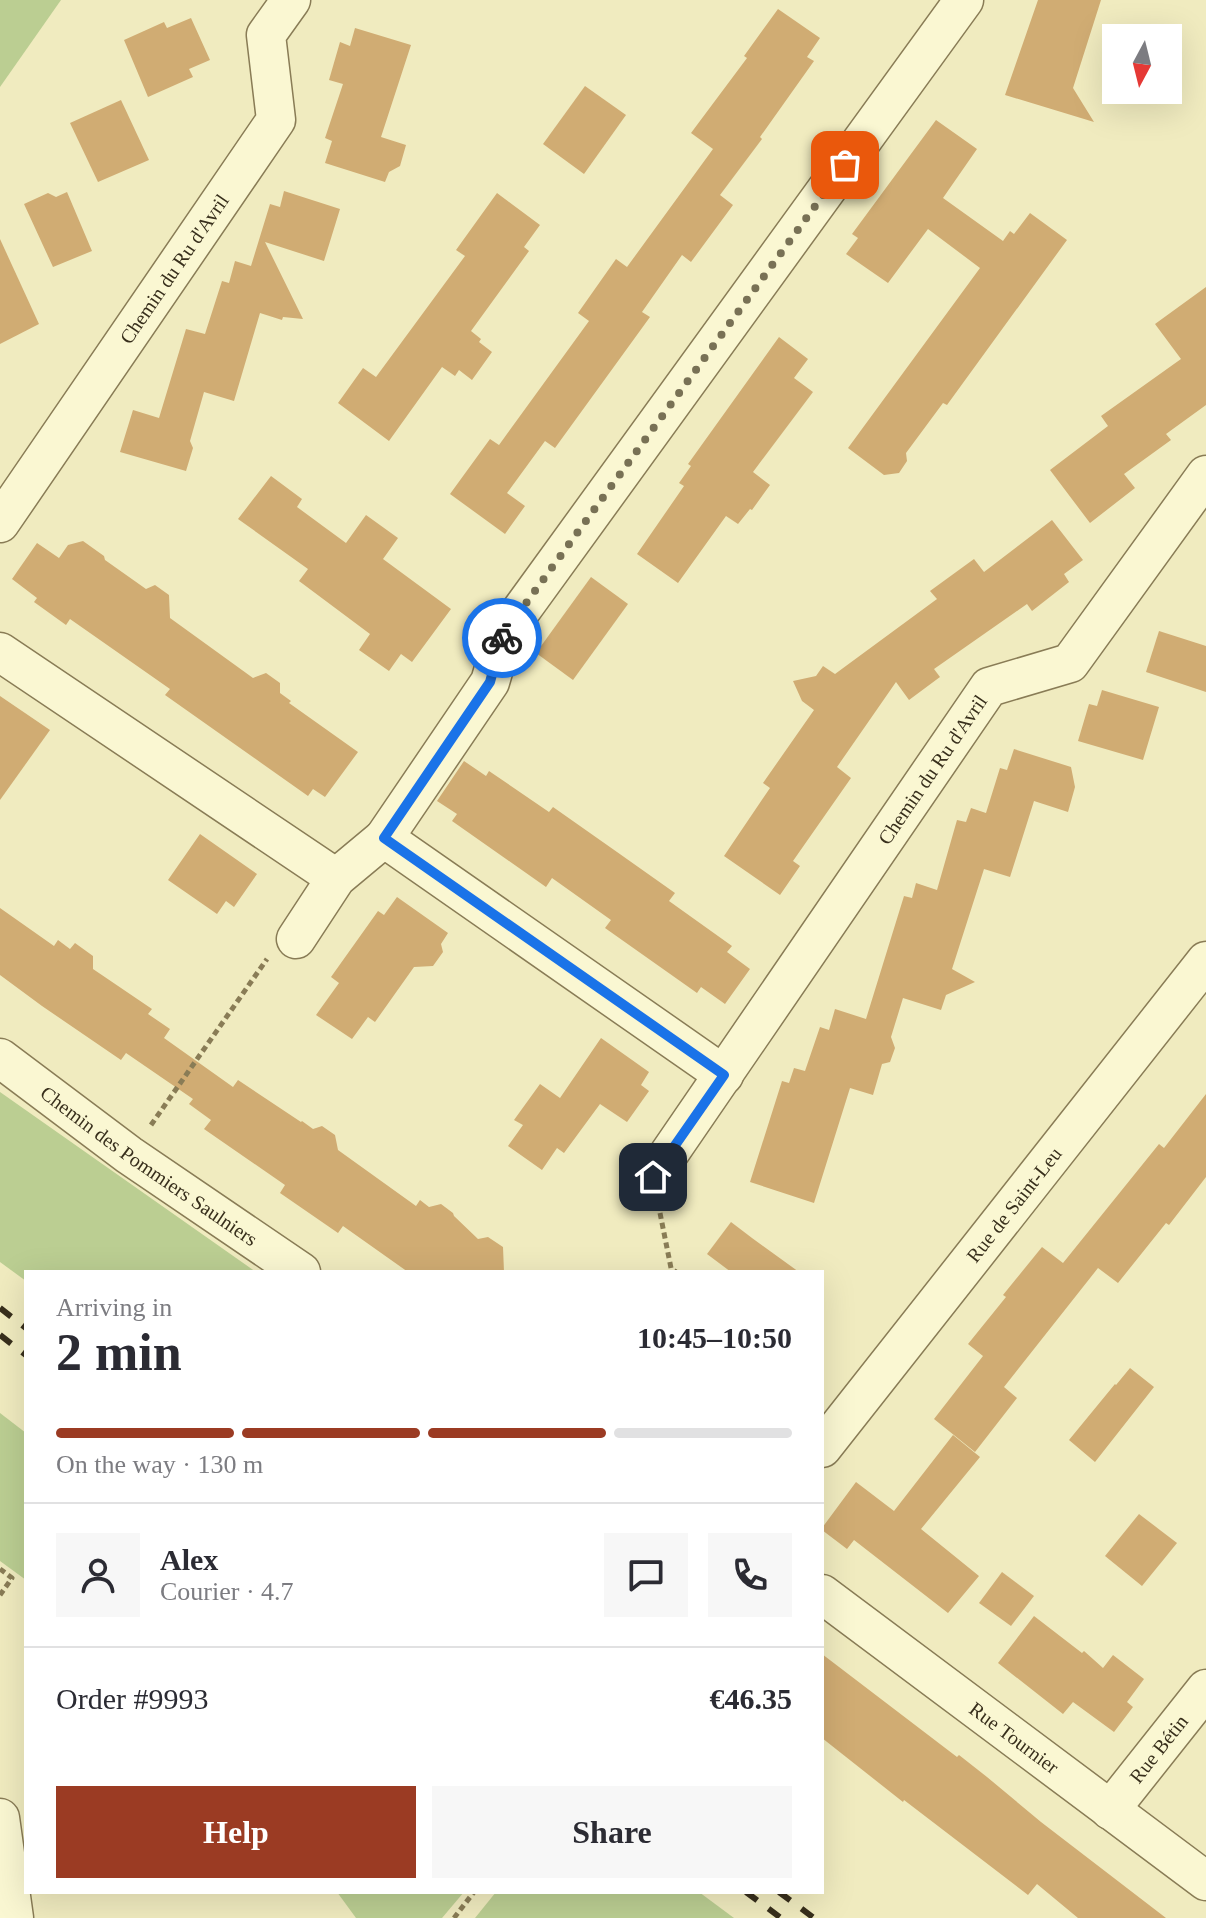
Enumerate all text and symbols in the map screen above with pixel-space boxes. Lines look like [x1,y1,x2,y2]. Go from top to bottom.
north arrow [1102,24,1182,104]
map controls [1102,24,1182,104]
pin [811,131,879,199]
icon: bag [823,143,867,187]
street label: Chemin du Ru d'Avril [115,190,233,348]
courier [462,598,542,678]
icon: bike [480,616,524,660]
street label: Chemin du Ru d'Avril [874,690,991,848]
street label: Chemin des Pommiers Saulniers [36,1081,262,1250]
pin [619,1143,687,1211]
street label: Rue de Saint-Leu [962,1143,1066,1266]
icon: home [631,1155,675,1199]
text: Arriving in [56,1293,172,1322]
text: 10:45–10:50 [637,1321,792,1354]
text: 2 min [56,1324,182,1381]
text: On the way · 130 m [56,1450,263,1479]
button: person [56,1533,140,1617]
button: chat [604,1533,688,1617]
button: phone [708,1533,792,1617]
text: Alex [160,1543,218,1576]
text: Courier · 4.7 [160,1577,294,1606]
text: Order #9993 [56,1682,208,1715]
text: €46.35 [710,1682,792,1715]
street label: Rue Tournier [965,1697,1063,1778]
street label: Rue Bétin [1125,1710,1192,1787]
button: Help [56,1786,416,1878]
button: Share [432,1786,792,1878]

